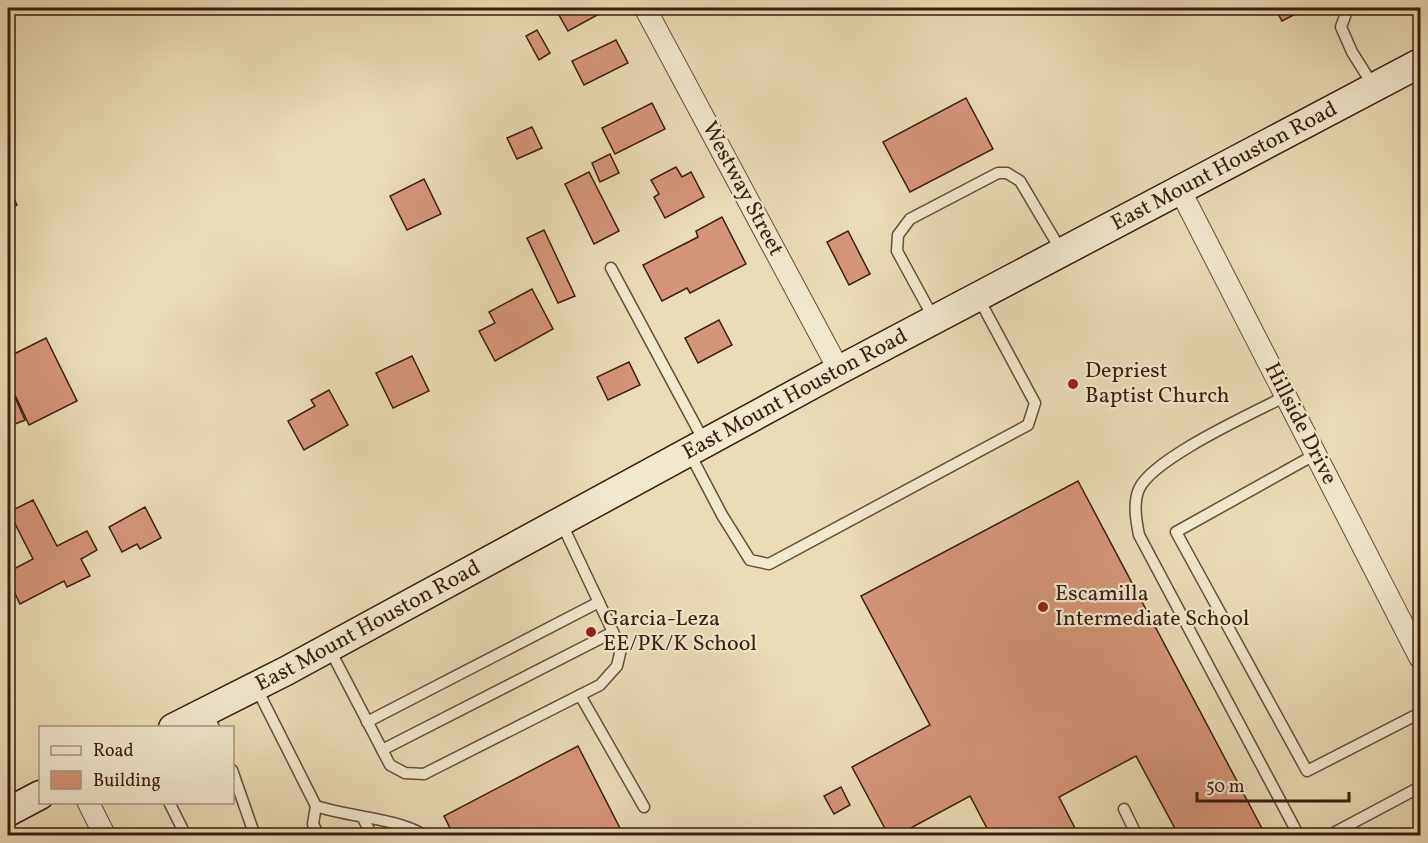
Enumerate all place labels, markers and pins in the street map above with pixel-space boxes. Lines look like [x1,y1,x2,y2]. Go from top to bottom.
place label: Depriest Baptist Church [1085,356,1230,412]
marker: Depriest Baptist Church [1066,377,1080,391]
place label: Escamilla Intermediate School [1055,579,1249,635]
marker: Escamilla Intermediate School [1036,600,1050,614]
place label: Garcia-Leza EE/PK/K School [603,604,757,660]
marker: Garcia-Leza EE/PK/K School [584,625,598,639]

